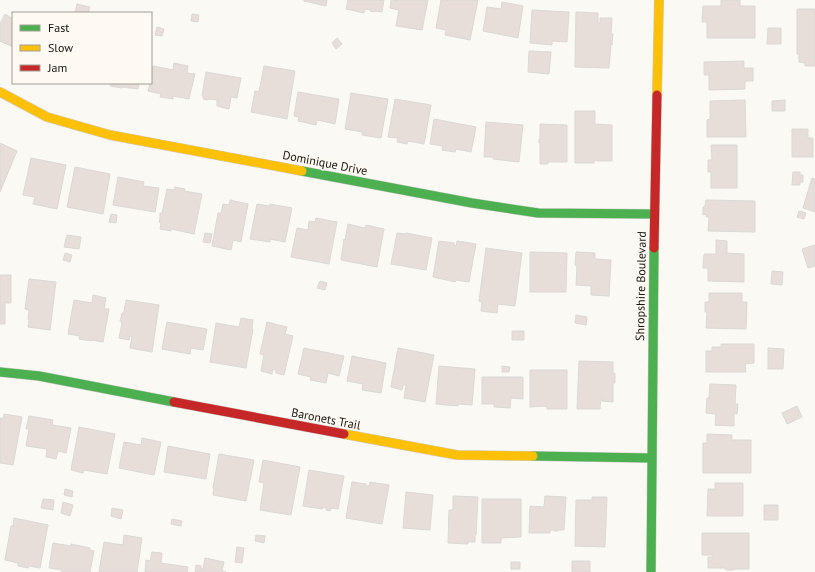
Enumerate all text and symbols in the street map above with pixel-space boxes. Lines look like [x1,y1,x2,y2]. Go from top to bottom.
legend [12,12,152,84]
text: Fast [48,20,69,35]
text: Slow [48,40,73,55]
text: Jam [47,60,67,75]
street label: Dominique Drive [281,147,369,178]
street label: Shropshire Boulevard [632,231,649,341]
street label: Baronets Trail [290,404,362,433]

